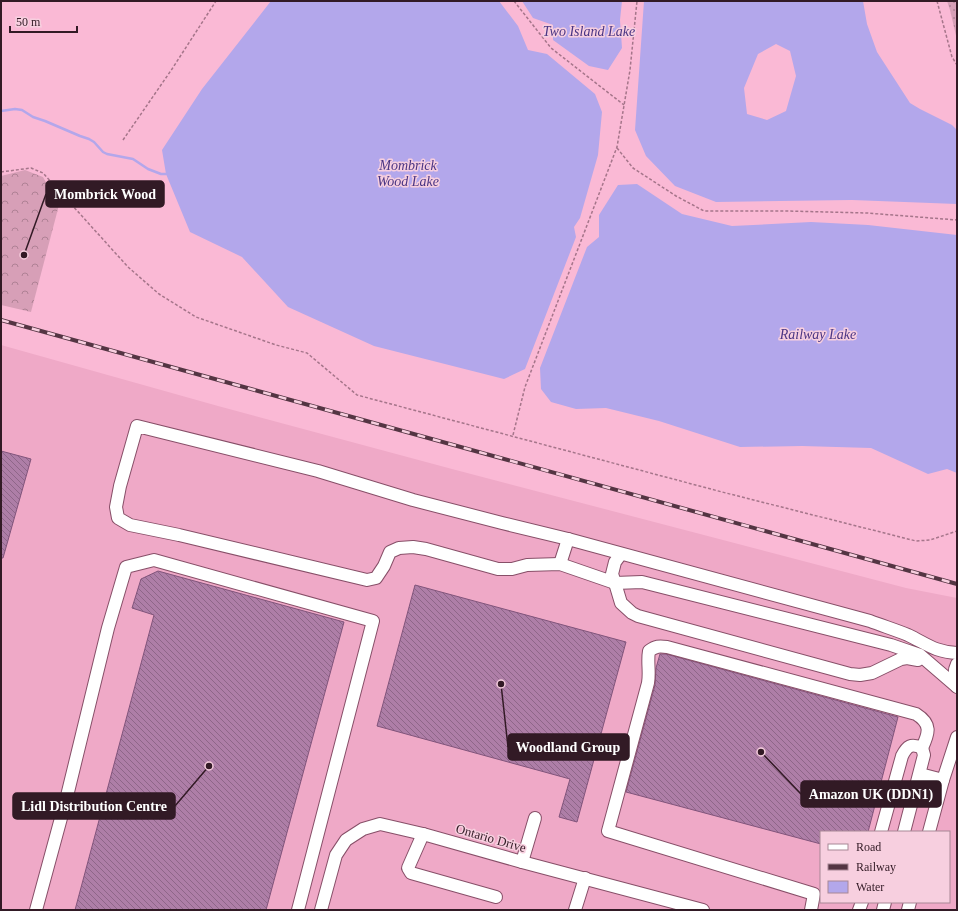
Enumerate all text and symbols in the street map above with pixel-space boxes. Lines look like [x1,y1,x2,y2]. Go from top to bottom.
scale bar [10,8,77,34]
text: 50 m [16,15,41,29]
water label: Two Island Lake [543,24,635,39]
water label: Mombrick Wood Lake [377,158,439,189]
callout: Mombrick Wood [46,181,164,207]
text: Mombrick Wood [54,187,156,202]
water label: Railway Lake [779,327,856,342]
callout: Woodland Group [508,734,629,760]
text: Woodland Group [516,740,620,755]
callout: Amazon UK (DDN1) [801,781,941,807]
text: Amazon UK (DDN1) [809,787,934,803]
callout: Lidl Distribution Centre [13,793,175,819]
text: Lidl Distribution Centre [21,799,167,814]
street label: Ontario Drive [454,821,528,855]
legend [820,831,950,903]
text: Road [856,840,881,854]
text: Railway [856,860,896,874]
text: Water [856,880,884,894]

